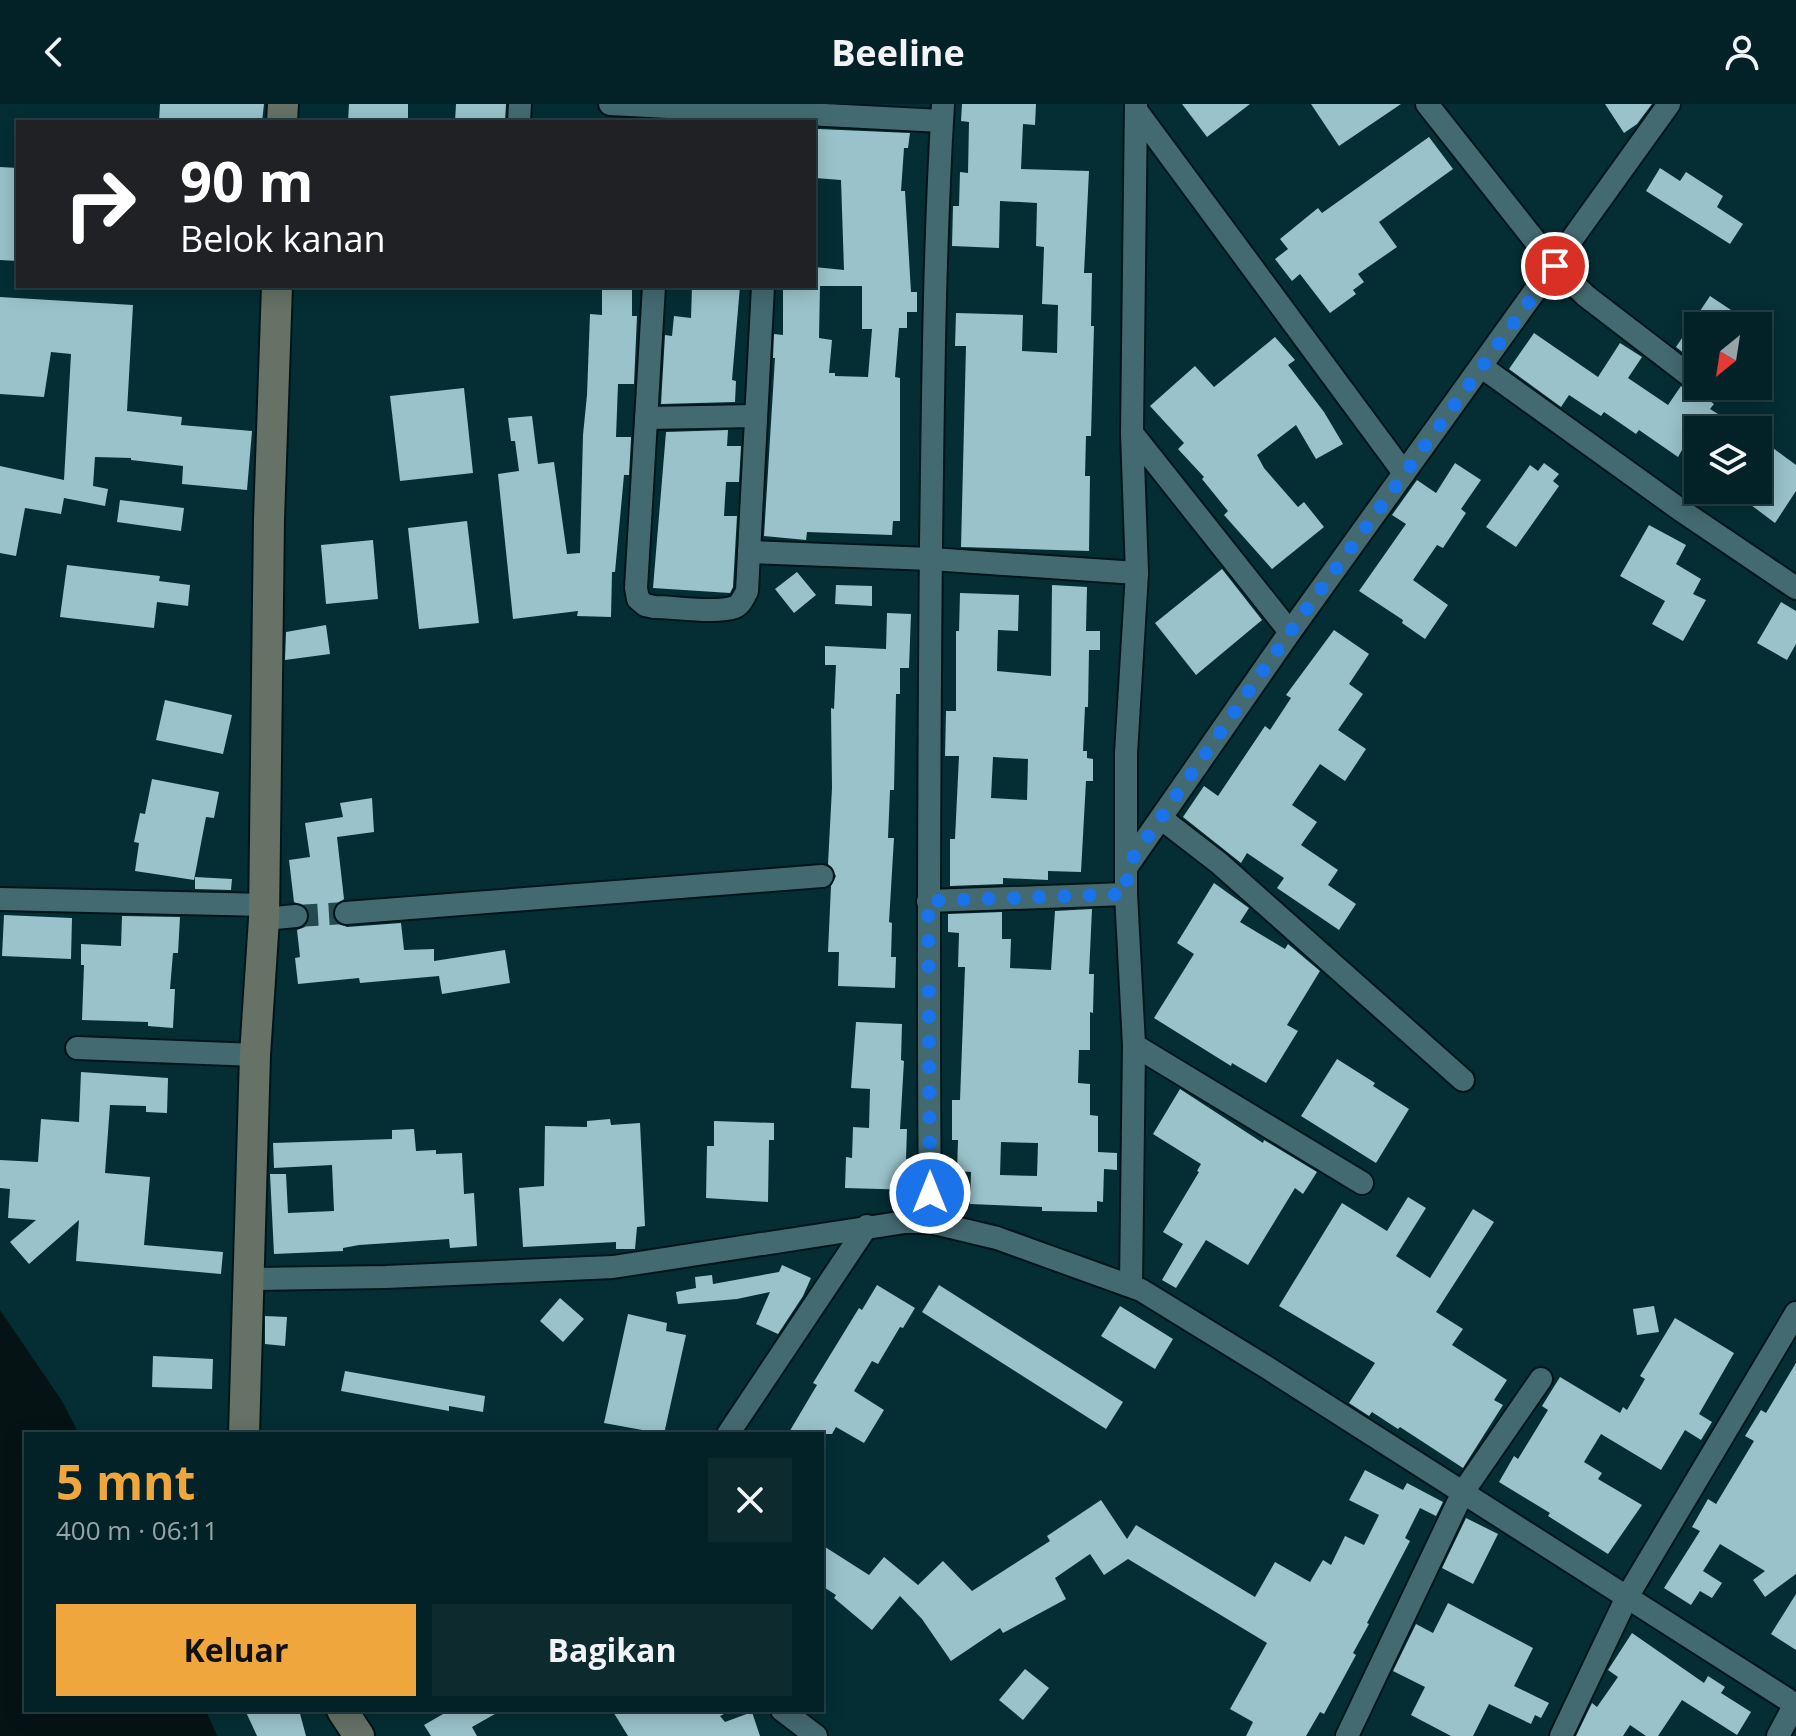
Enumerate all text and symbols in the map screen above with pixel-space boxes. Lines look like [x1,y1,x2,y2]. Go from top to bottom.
text: Beeline [831,28,965,77]
icon: back [32,30,76,74]
icon: person [1720,30,1764,74]
text: 90 m [180,142,314,218]
icon: right [48,152,152,256]
text: Belok kanan [180,214,386,263]
pin [1521,232,1589,300]
icon: arrive [1533,244,1577,288]
north arrow [1684,312,1772,400]
map controls [1684,312,1772,504]
button: layers [1684,416,1772,504]
position arrow [888,1151,972,1235]
text: 5 mnt [56,1449,195,1514]
button: close [708,1458,792,1542]
text: 400 m · 06:11 [56,1512,218,1548]
button: Keluar [56,1604,416,1696]
button: Bagikan [432,1604,792,1696]

